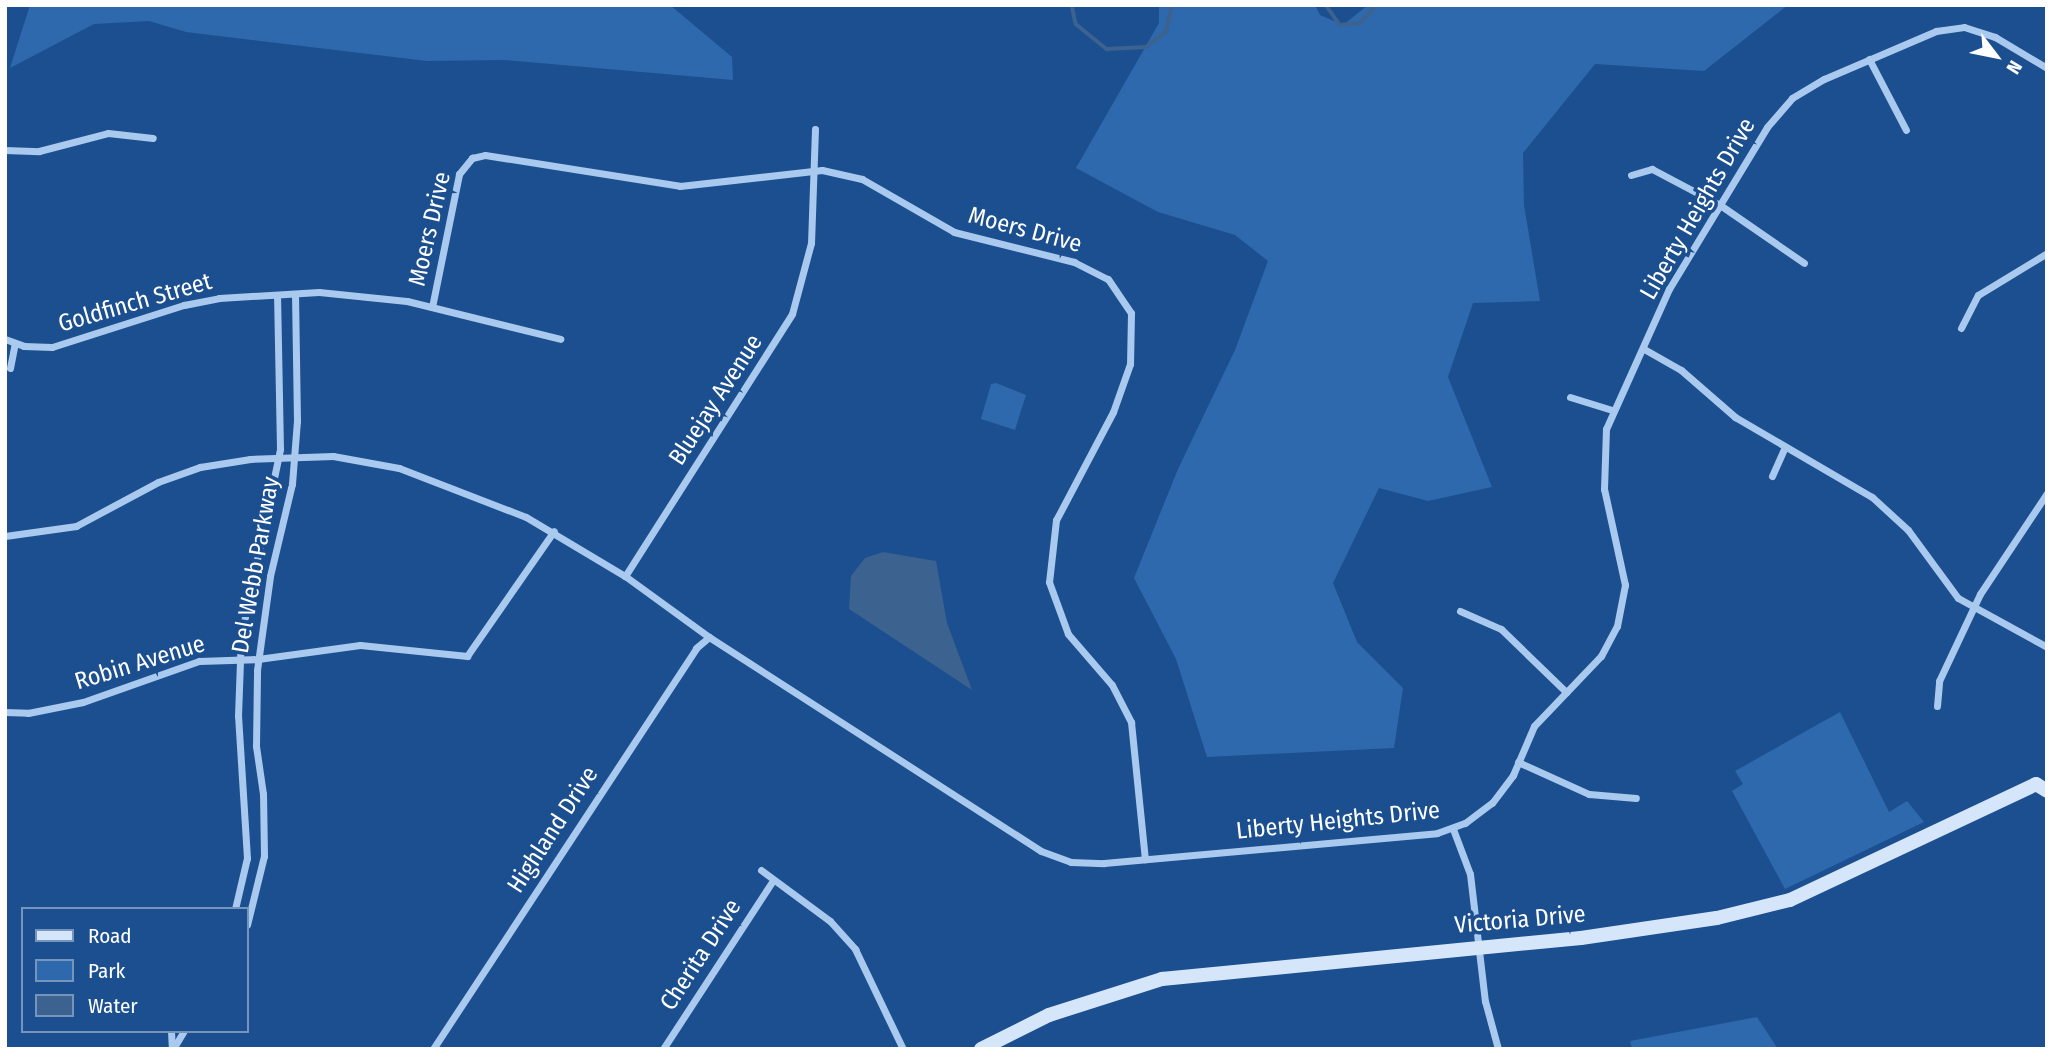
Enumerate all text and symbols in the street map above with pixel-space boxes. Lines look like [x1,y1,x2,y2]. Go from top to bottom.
north arrow [1961,21,2031,91]
text: N [2001,56,2027,78]
street label: Liberty Heights Drive [1634,113,1762,305]
street label: Moers Drive [403,169,457,289]
street label: Moers Drive [965,201,1085,259]
street label: Goldfinch Street [55,267,215,339]
street label: Bluejay Avenue [663,329,769,471]
street label: Del Webb Parkway [226,475,286,655]
street label: Robin Avenue [71,630,209,696]
street label: Highland Drive [502,762,604,898]
street label: Liberty Heights Drive [1235,796,1441,846]
street label: Cherita Drive [654,894,748,1016]
street label: Victoria Drive [1453,900,1587,940]
legend [21,907,248,1033]
text: Road [88,923,132,949]
text: Park [88,958,125,984]
text: Water [88,993,138,1019]

